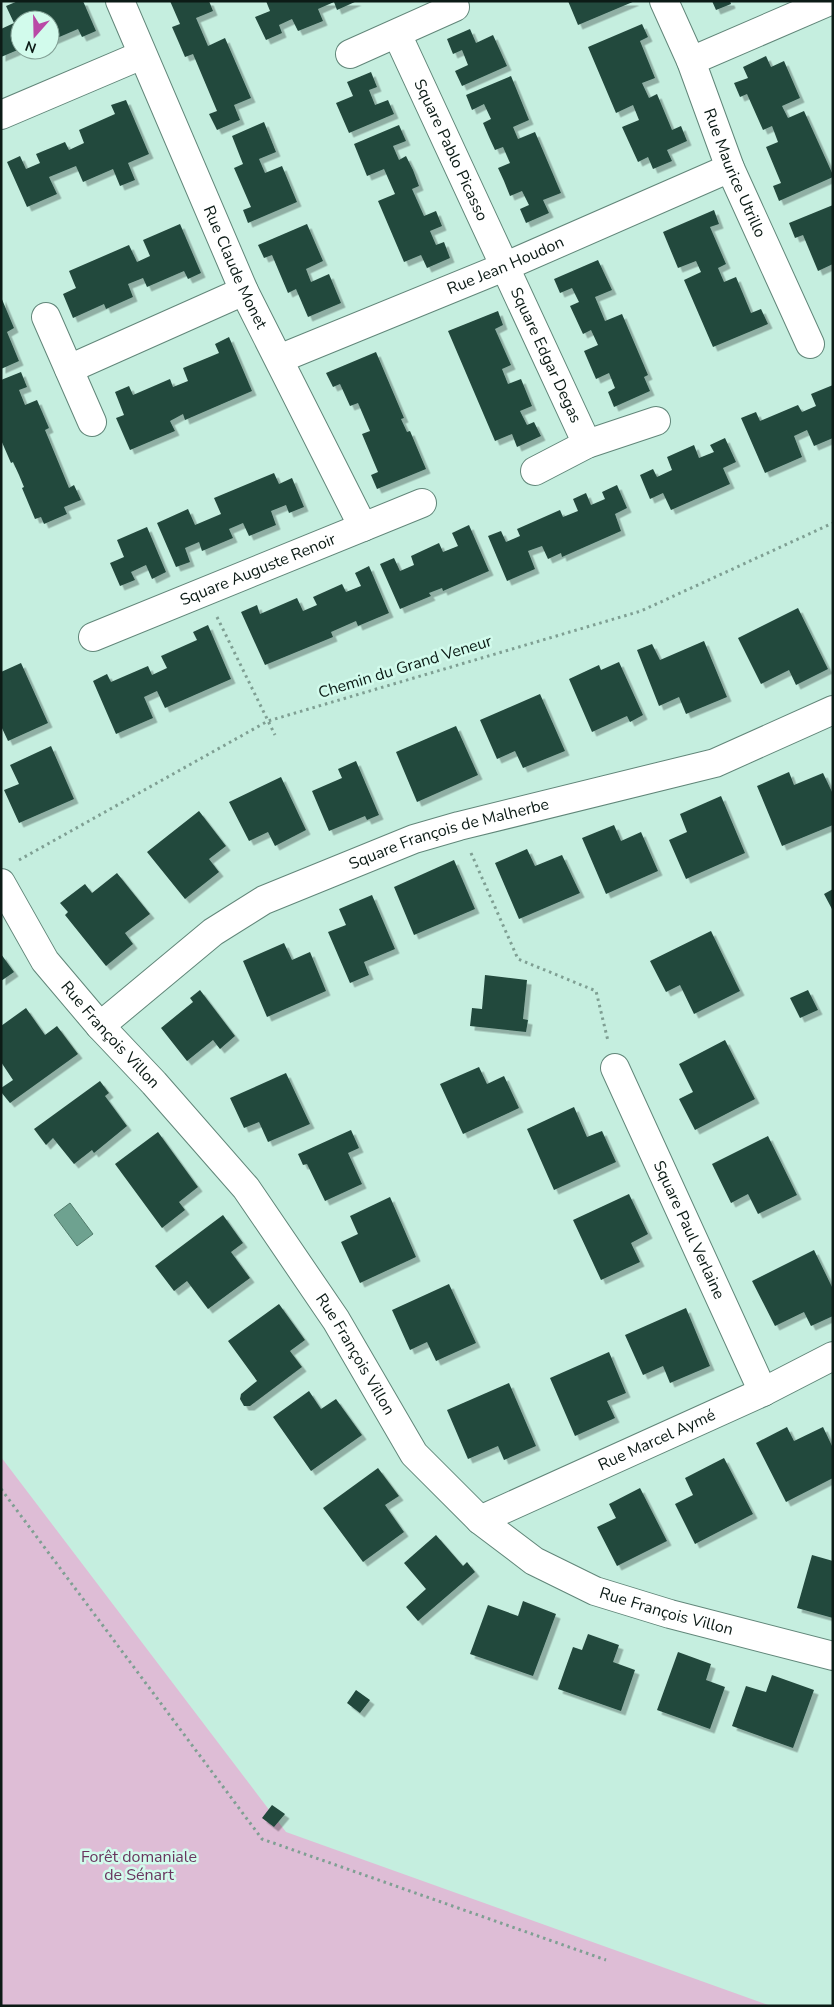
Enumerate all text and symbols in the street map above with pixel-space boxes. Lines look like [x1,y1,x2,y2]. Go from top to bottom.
north arrow [10,10,60,60]
text: N [23,36,39,57]
street label: Square Pablo Picasso [408,76,493,225]
street label: Rue Maurice Utrillo [698,105,771,241]
street label: Rue Claude Monet [198,202,273,333]
street label: Rue Jean Houdon [444,231,567,300]
street label: Square Edgar Degas [505,284,587,427]
street label: Square Auguste Renoir [177,528,339,611]
street label: Chemin du Grand Veneur [315,630,495,704]
street label: Square François de Malherbe [346,793,551,875]
street label: Rue François Villon [56,976,165,1093]
street label: Square Paul Verlaine [648,1157,730,1303]
street label: Rue François Villon [310,1289,400,1419]
street label: Rue Marcel Aymé [595,1404,719,1476]
street label: Rue François Villon [597,1582,736,1641]
park label: Forêt domaniale de Sénart [81,1846,197,1886]

